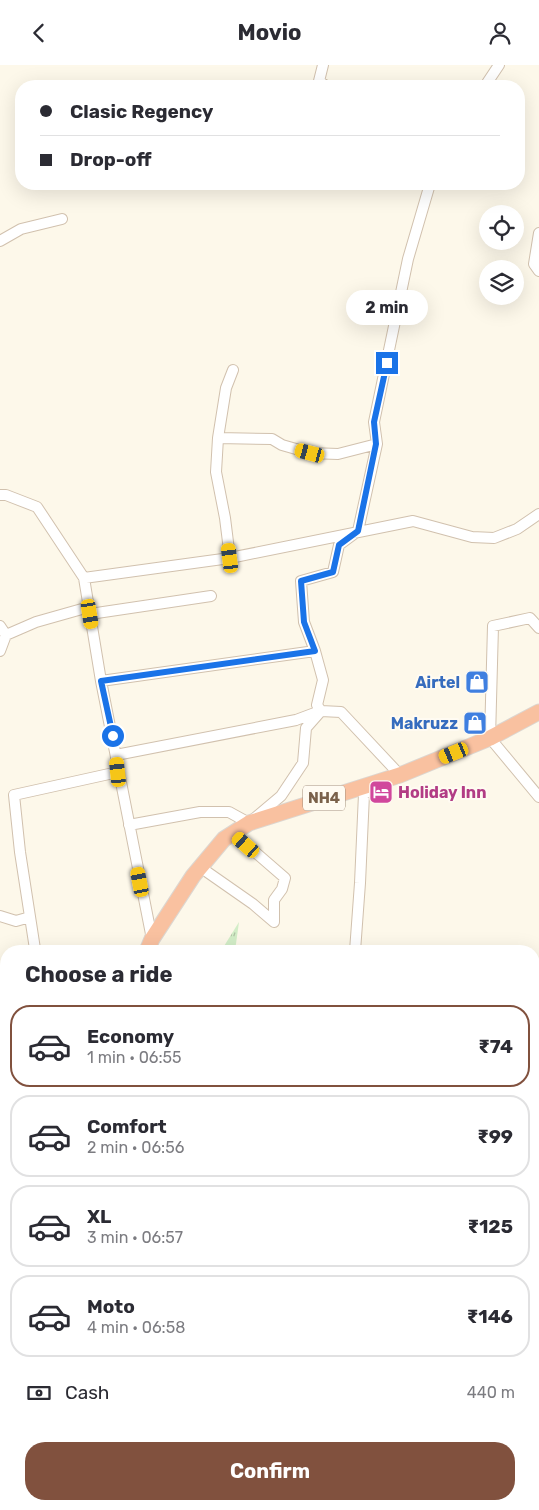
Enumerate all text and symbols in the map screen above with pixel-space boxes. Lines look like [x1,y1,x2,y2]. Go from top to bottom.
icon: back [25,19,53,47]
text: Movio [237,19,302,46]
icon: person [486,19,514,47]
text: Clasic Regency [70,100,213,123]
text: Drop-off [70,148,152,171]
map controls [479,205,524,305]
button: locate [479,205,524,250]
button: layers [479,260,524,305]
callout: 2 min [346,291,428,325]
text: 2 min [365,298,409,317]
route end [376,352,398,374]
car [293,442,326,464]
car [220,542,239,574]
car [80,598,99,630]
shop icon: Airtel [464,669,490,695]
place label: Airtel [415,673,460,692]
shop icon: Makruzz [462,710,488,736]
place label: Makruzz [391,714,458,733]
route start [102,725,124,747]
car [437,740,470,766]
car [108,756,127,788]
hotel icon: Holiday Inn [368,779,394,805]
place label: Holiday Inn [398,783,486,802]
road number: NH4 [303,785,345,811]
car [229,829,262,861]
car [129,866,150,898]
text: Choose a ride [25,961,172,988]
icon: car [27,1024,72,1069]
text: Economy [87,1025,174,1048]
text: ₹74 [478,1035,513,1058]
text: 1 min · 06:55 [87,1048,182,1067]
icon: car [27,1114,72,1159]
text: Comfort [87,1115,167,1138]
text: ₹99 [477,1125,513,1148]
text: 2 min · 06:56 [87,1138,184,1157]
icon: car [27,1204,72,1249]
text: XL [87,1205,111,1228]
text: ₹125 [468,1215,513,1238]
text: 3 min · 06:57 [87,1228,183,1247]
icon: car [27,1294,72,1339]
text: Moto [87,1295,135,1318]
text: ₹146 [467,1305,513,1328]
text: 4 min · 06:58 [87,1318,185,1337]
icon: cash [25,1379,53,1407]
text: Cash [65,1381,109,1404]
text: 440 m [467,1383,515,1402]
button: Confirm [25,1442,515,1500]

